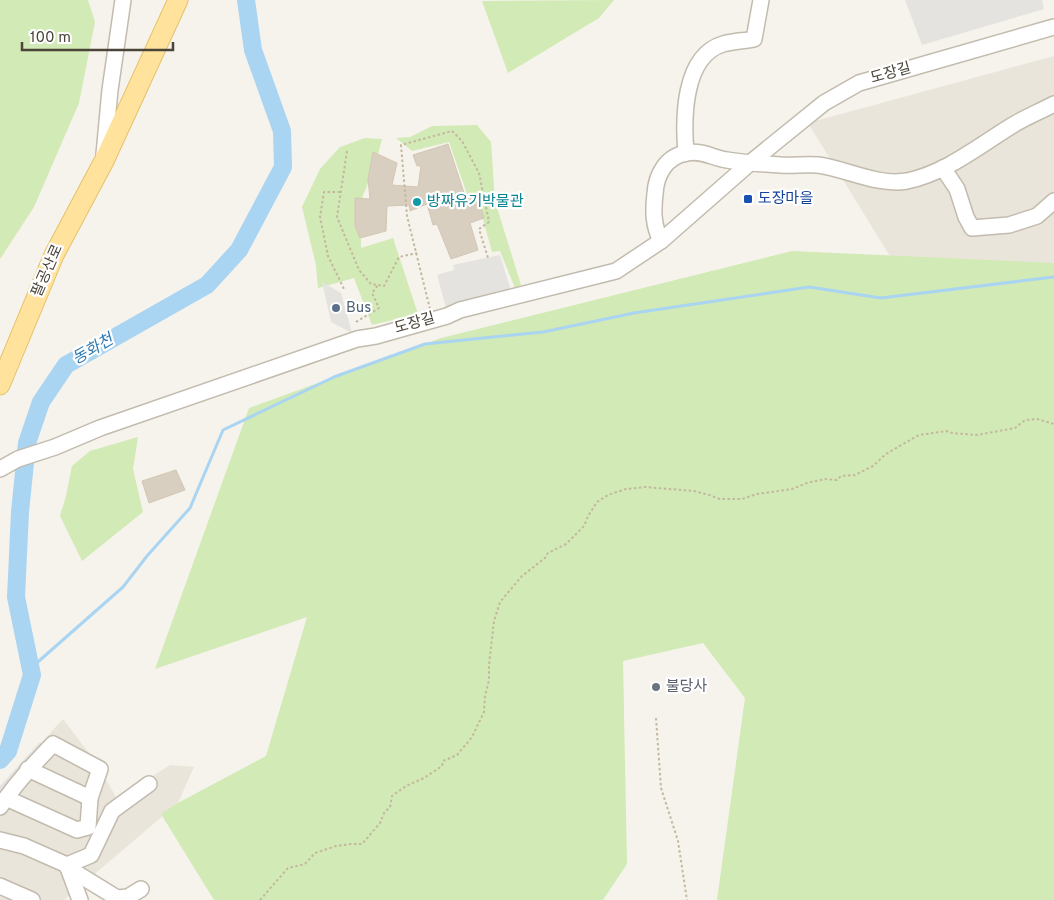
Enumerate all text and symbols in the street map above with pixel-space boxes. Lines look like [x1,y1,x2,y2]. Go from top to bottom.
scale bar [22,20,174,52]
text: 100 m [30,29,71,48]
street label: 도장길 [868,59,914,89]
place label: 도장마을 [758,190,813,209]
place label: 방짜유기박물관 [427,193,524,212]
marker: 도장마을 [742,193,754,205]
marker: 방짜유기박물관 [411,196,423,208]
street label: 팔공산로 [28,242,68,300]
place label: Bus [346,299,371,318]
marker: Bus [330,302,342,314]
street label: 도장길 [392,309,438,339]
water label: 동화천 [69,329,119,370]
place label: 불당사 [666,678,708,697]
marker: 불당사 [650,681,662,693]

